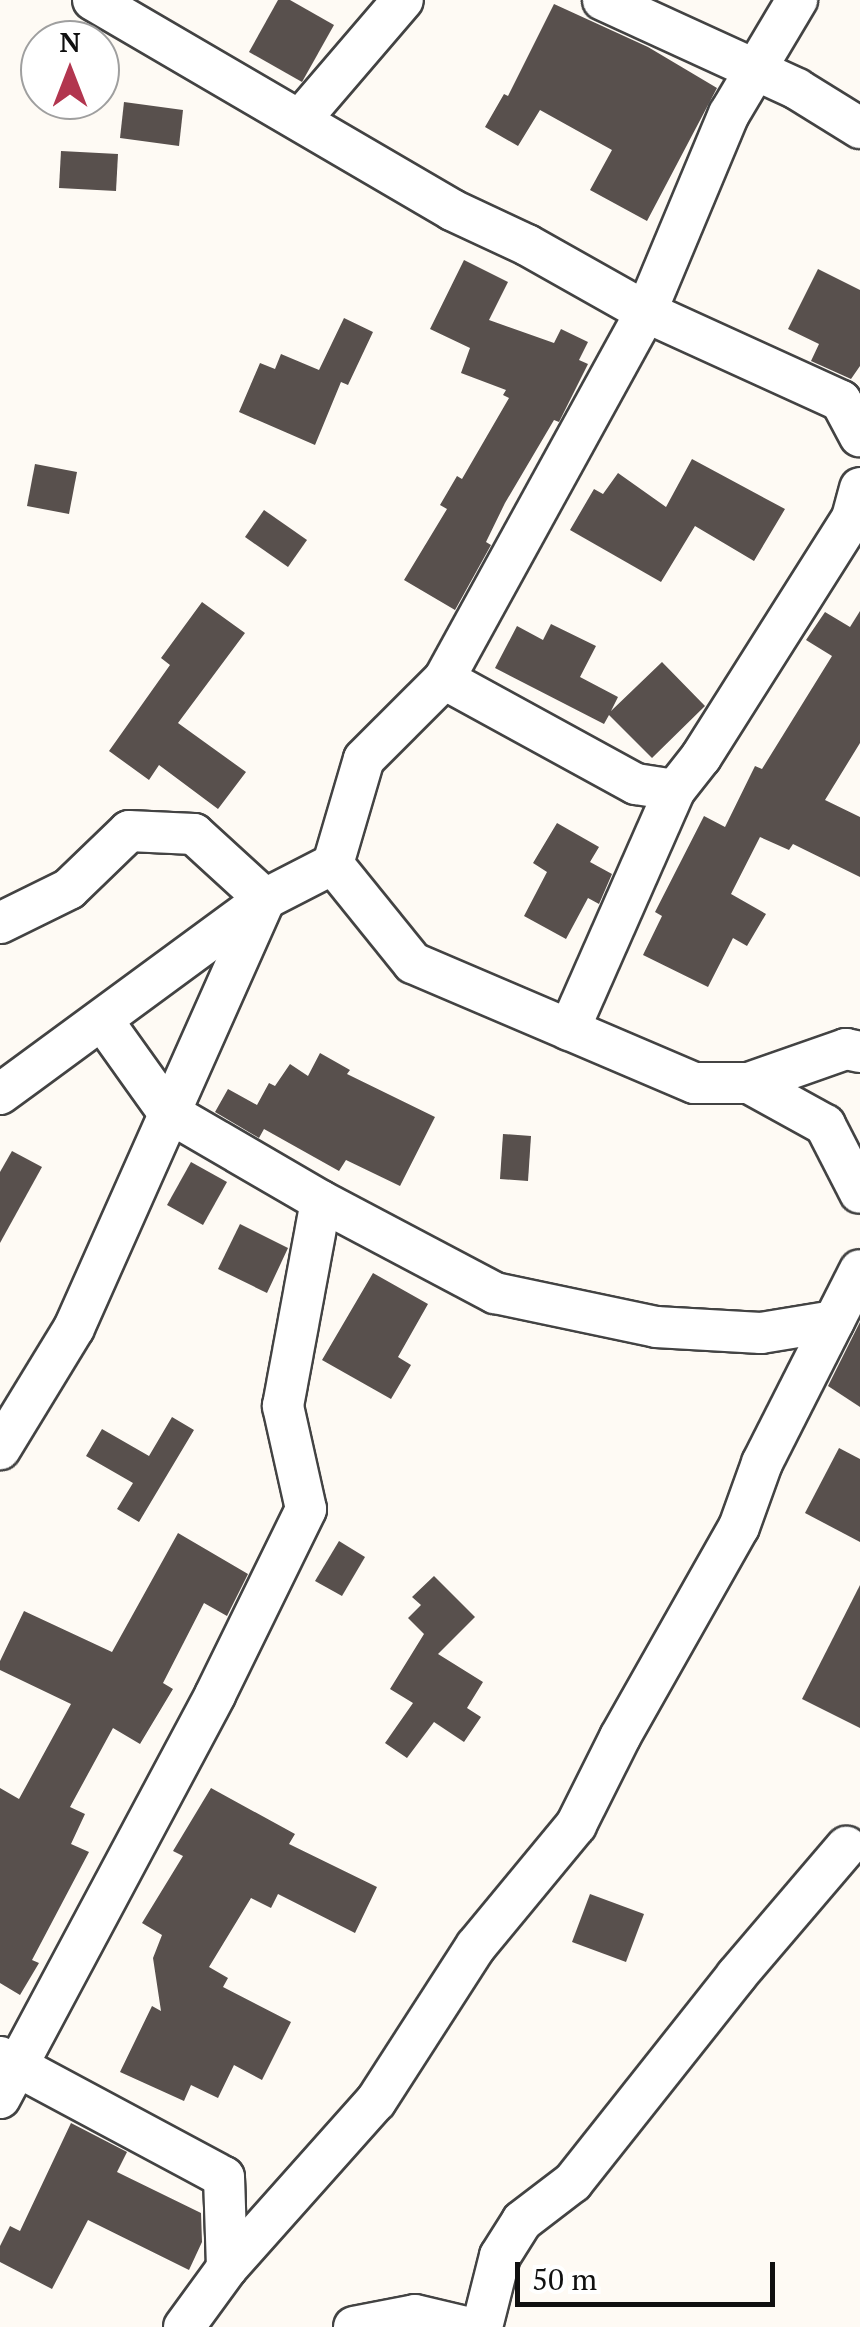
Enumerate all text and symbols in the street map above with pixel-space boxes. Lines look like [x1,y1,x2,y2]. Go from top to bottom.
north arrow [20,20,120,120]
text: N [59,23,81,60]
scale bar [520,2242,780,2304]
text: 50 m [532,2259,597,2299]

